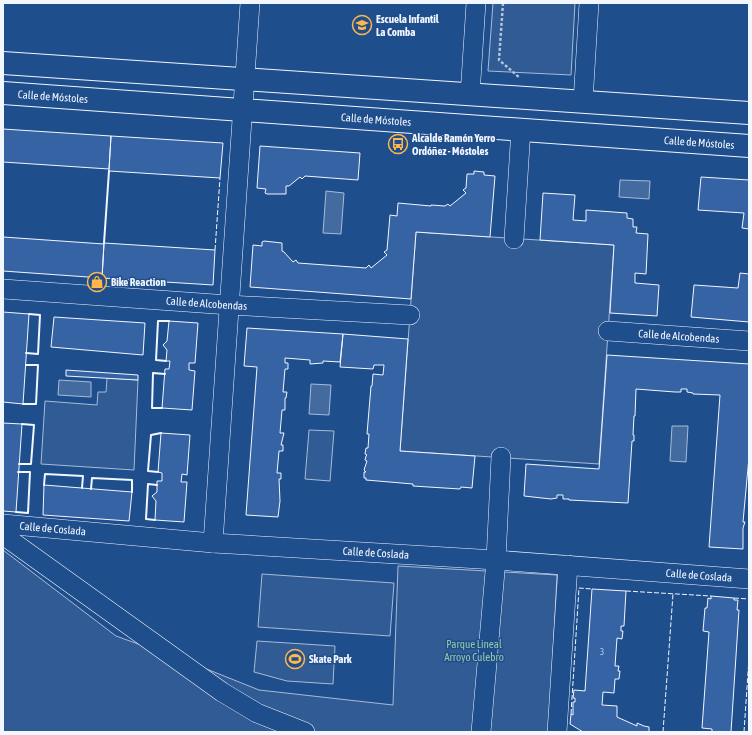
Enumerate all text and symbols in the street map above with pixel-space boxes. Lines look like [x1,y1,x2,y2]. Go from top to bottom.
place label: Escuela Infantil La Comba [376,13,440,38]
school or university icon: Escuela Infantil La Comba [351,14,373,36]
street label: Calle de Móstoles [17,88,89,105]
street label: Calle de Móstoles [341,111,412,128]
place label: Alcalde Ramón Yerro Ordóñez - Móstoles [411,132,495,157]
bus stop icon: Alcalde Ramón Yerro Ordóñez - Móstoles [387,133,409,155]
street label: Calle de Móstoles [664,134,735,151]
shop icon: Bike Reaction [86,271,108,293]
place label: Bike Reaction [111,276,166,288]
street label: Calle de Alcobendas [166,295,248,312]
street label: Calle de Alcobendas [638,327,720,345]
street label: Calle de Coslada [19,520,86,537]
street label: Calle de Coslada [342,545,409,561]
street label: Calle de Coslada [665,567,733,584]
park label: Parque Lineal Arroyo Culebro [444,638,504,663]
house number: 3 [600,647,604,657]
sports icon: Skate Park [284,648,306,670]
place label: Skate Park [309,653,352,665]

